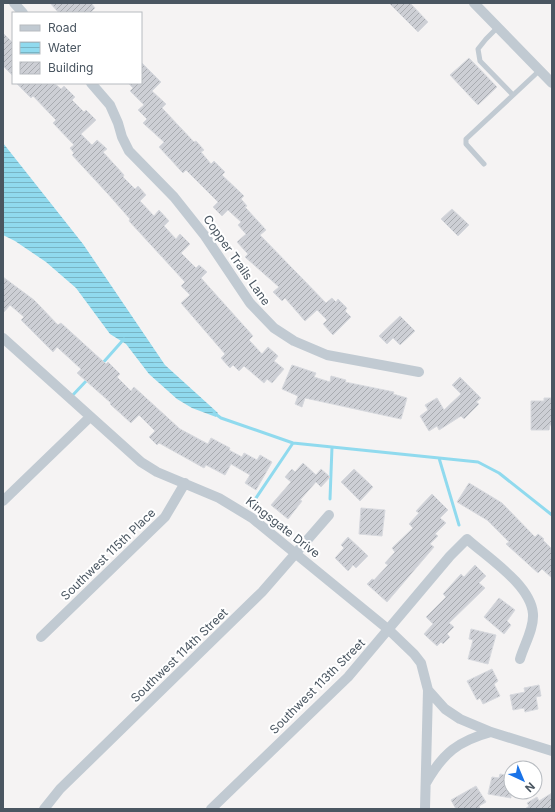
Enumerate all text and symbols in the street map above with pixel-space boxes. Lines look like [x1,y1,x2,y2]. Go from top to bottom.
legend [12,12,142,84]
text: Road [48,20,77,35]
text: Water [48,40,82,55]
text: Building [48,60,93,75]
street label: Copper Trails Lane [200,212,274,308]
street label: Kingsgate Drive [243,493,323,561]
street label: Southwest 115th Place [58,505,158,603]
street label: Southwest 114th Street [127,605,231,705]
street label: Southwest 113th Street [266,635,368,737]
north arrow [503,760,543,800]
text: N [522,779,538,795]

